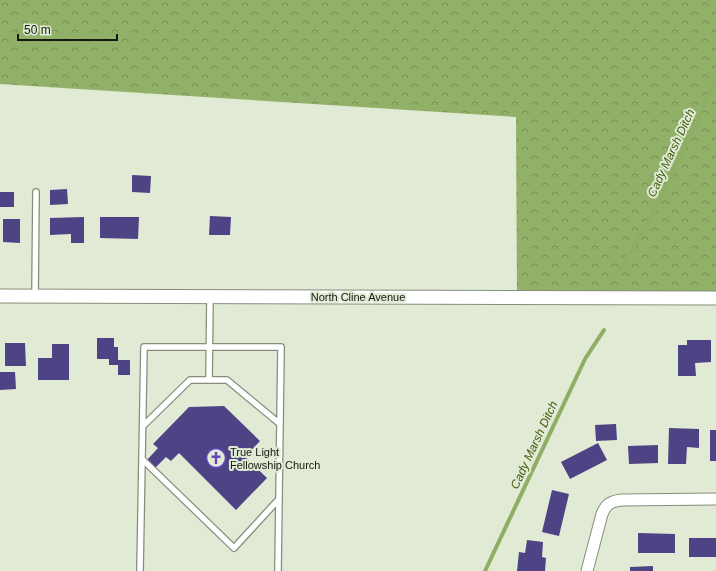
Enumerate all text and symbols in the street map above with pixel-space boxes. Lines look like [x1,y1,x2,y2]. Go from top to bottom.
scale bar [18,16,117,42]
text: 50 m [24,23,51,37]
water label: Cady Marsh Ditch [645,107,698,199]
street label: North Cline Avenue [311,291,405,303]
water label: Cady Marsh Ditch [508,399,561,491]
place label: True Light Fellowship Church [230,446,320,471]
church icon: True Light Fellowship Church [205,447,227,469]

